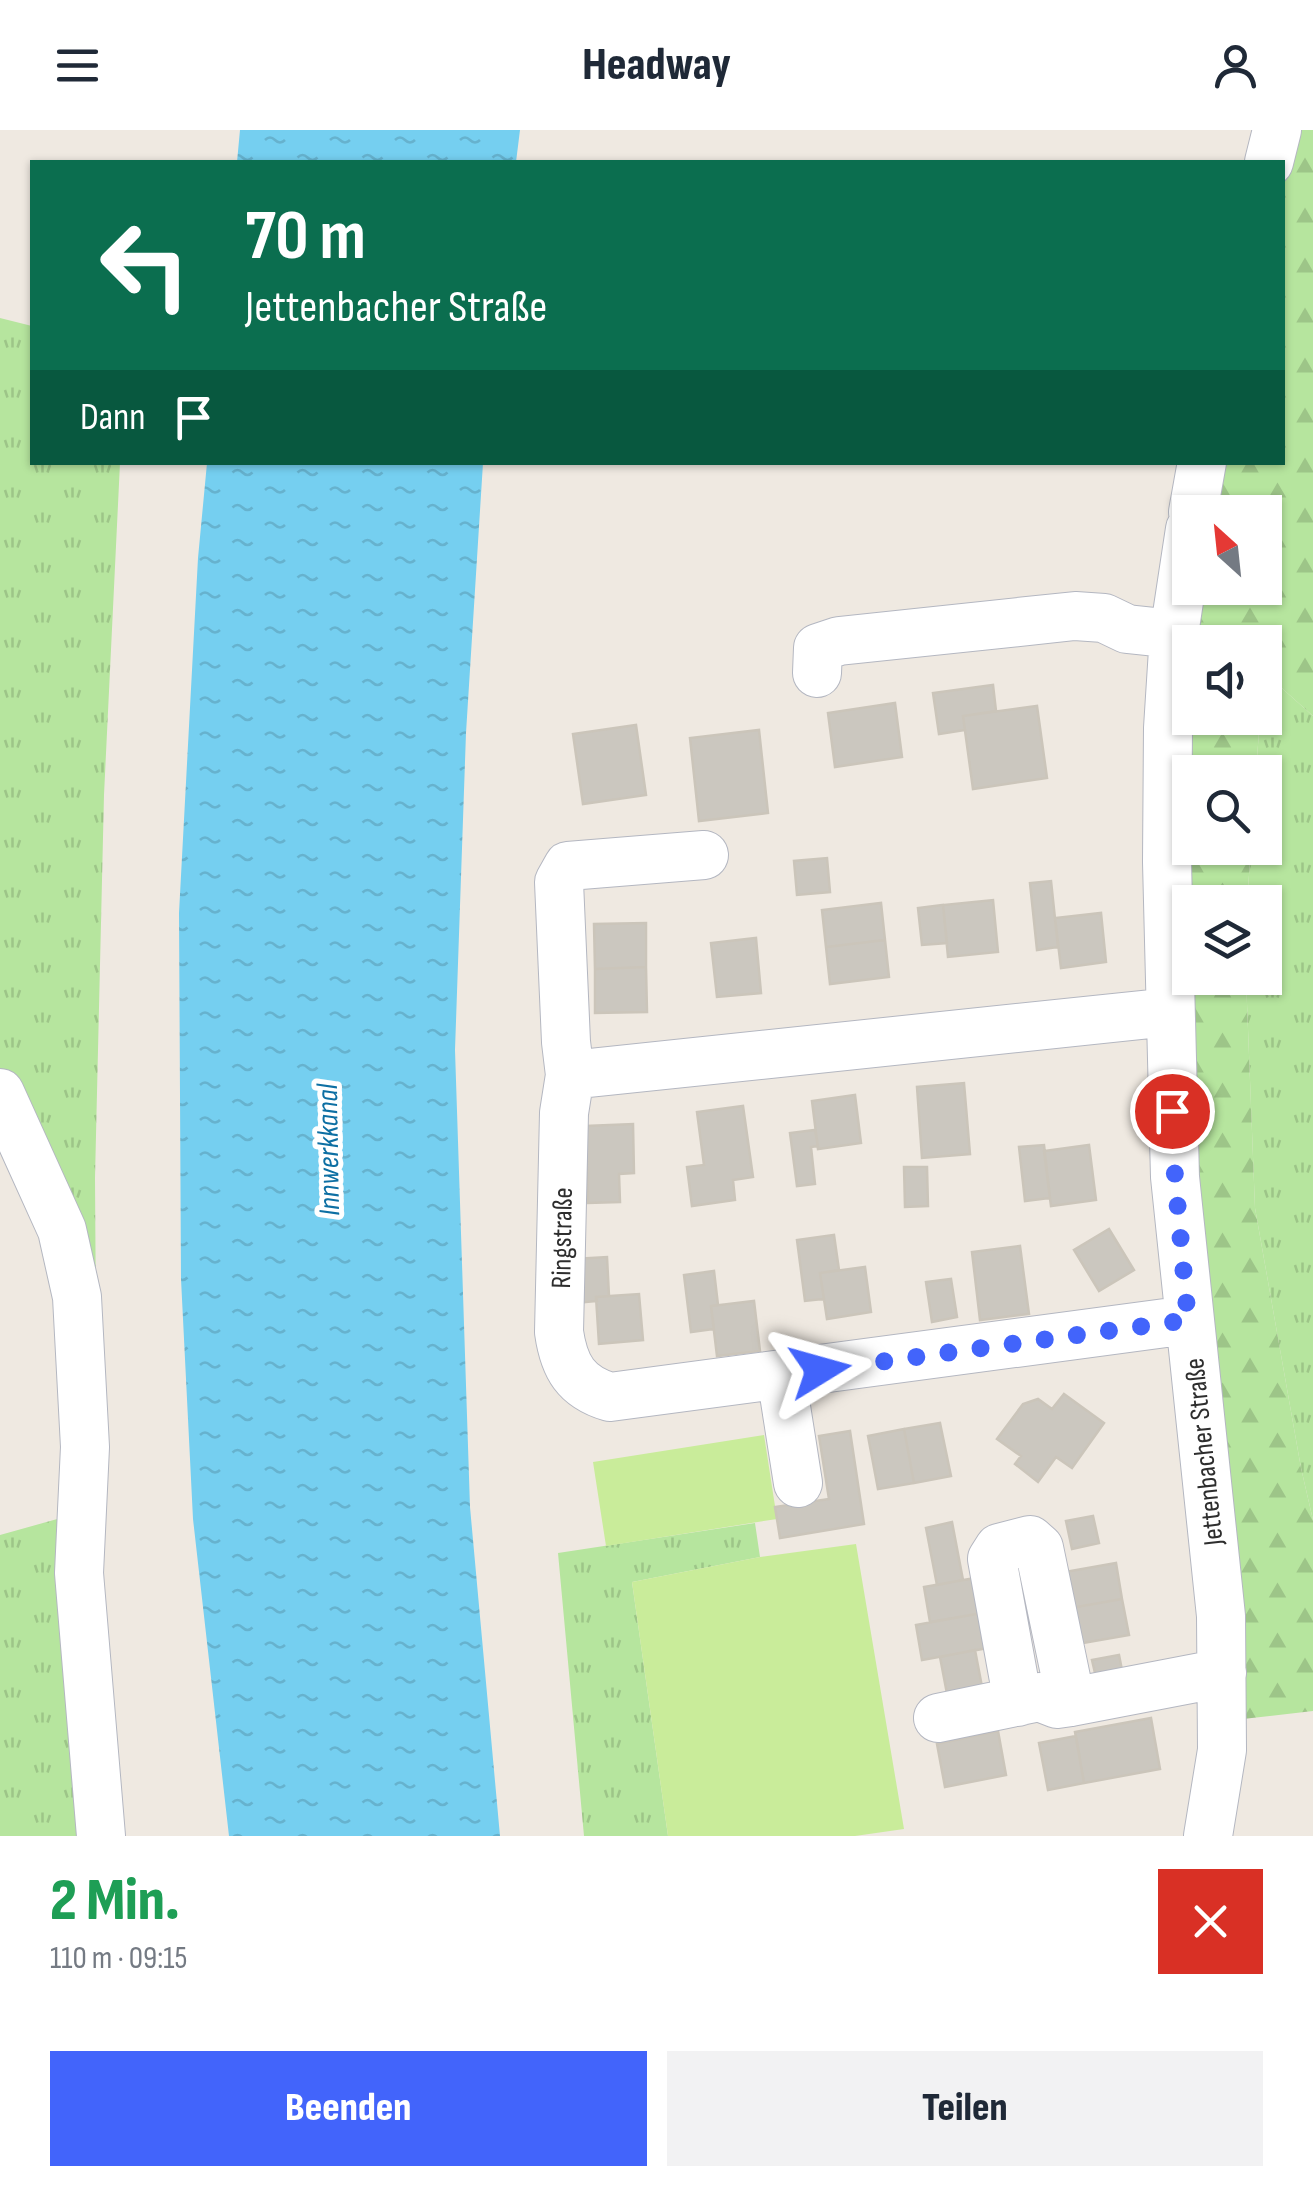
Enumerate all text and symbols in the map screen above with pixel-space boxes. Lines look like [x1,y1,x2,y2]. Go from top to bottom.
icon: menu [50,38,105,93]
text: Headway [582,38,731,93]
icon: person [1208,38,1263,93]
text: 70 m [245,195,366,279]
icon: left [80,200,210,330]
text: Jettenbacher Straße [245,280,547,335]
icon: arrive [166,390,221,445]
text: Dann [80,395,146,440]
north arrow [1172,495,1282,605]
map controls [1172,495,1282,995]
button: sound [1172,625,1282,735]
button: search [1172,755,1282,865]
button: layers [1172,885,1282,995]
pin [1130,1069,1215,1154]
water label: Innwerkkanal [310,1082,348,1216]
icon: arrive [1145,1084,1200,1139]
street label: Ringstraße [545,1187,580,1289]
position arrow [768,1318,872,1422]
street label: Jettenbacher Straße [1178,1357,1231,1548]
text: 2 Min. [50,1865,180,1937]
button: close [1158,1869,1263,1974]
text: 110 m · 09:15 [50,1939,187,1978]
button: Beenden [50,2051,647,2166]
button: Teilen [667,2051,1263,2166]

